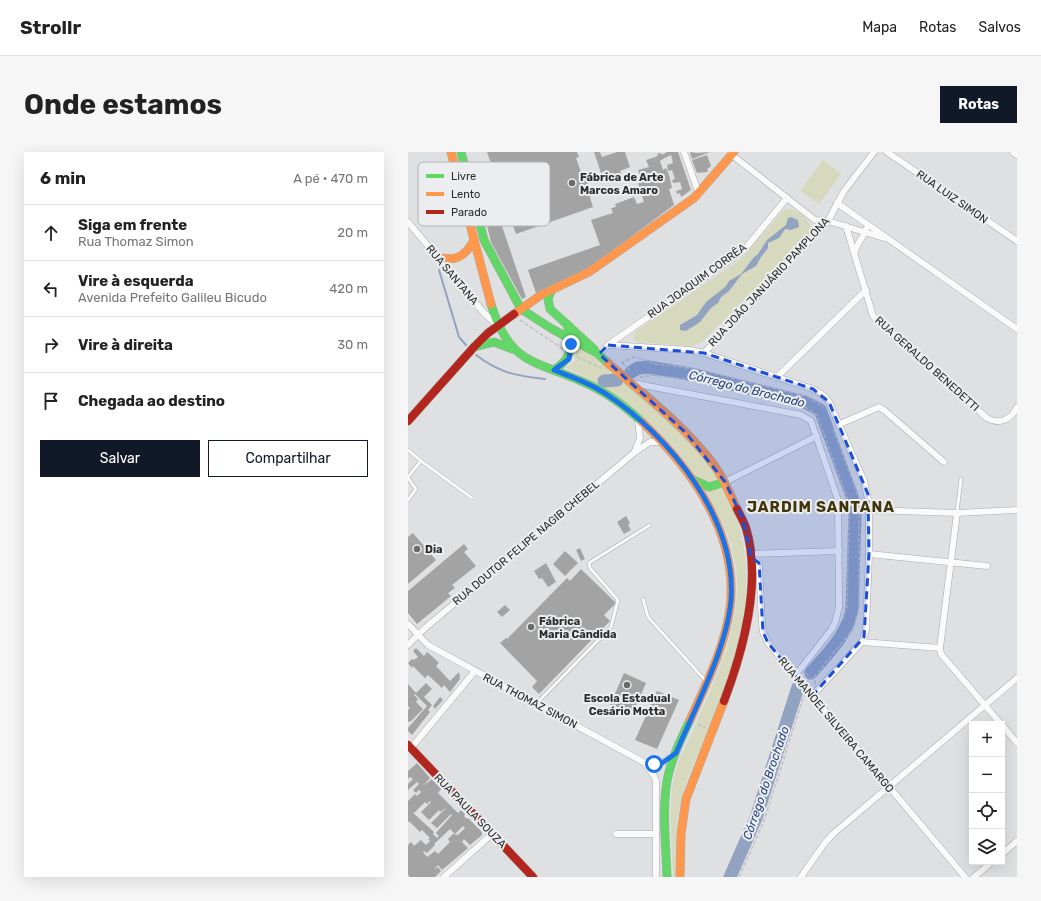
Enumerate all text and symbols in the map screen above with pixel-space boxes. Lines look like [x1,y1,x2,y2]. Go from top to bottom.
text: Strollr [20,16,81,39]
text: Mapa [862,19,897,36]
text: Rotas [919,19,956,36]
text: Salvos [978,19,1021,36]
button: Rotas [940,86,1017,123]
text: Onde estamos [24,88,222,121]
legend [418,162,550,226]
text: 6 min [40,168,86,188]
street label: RUA LUIZ SIMON [914,168,990,226]
text: Livre [451,170,476,183]
text: A pé · 470 m [293,171,368,186]
place label: Fábrica de Arte Marcos Amaro [580,171,664,197]
marker: Fábrica de Arte Marcos Amaro [567,178,577,188]
text: Lento [451,188,480,201]
text: Parado [451,206,487,219]
street label: RUA JOÃO JANUÁRIO PAMPLONA [706,214,833,349]
text: Siga em frente [78,216,187,234]
icon: ahead [40,222,62,244]
text: 20 m [337,225,368,240]
text: Rua Thomaz Simon [78,234,194,249]
street label: RUA JOAQUIM CORRÊA [645,240,749,321]
street label: RUA SANTANA [423,242,481,308]
text: Vire à esquerda [78,272,194,290]
icon: left [40,278,62,300]
text: 420 m [329,281,368,296]
text: Avenida Prefeito Galileu Bicudo [78,290,267,305]
street label: RUA GERALDO BENEDETTI [872,314,982,414]
icon: right [40,334,62,356]
route end [562,335,580,353]
text: Vire à direita [78,336,173,354]
text: 30 m [337,337,368,352]
water label: Córrego do Brochado [688,368,807,410]
icon: arrive [40,390,62,412]
text: Chegada ao destino [78,392,225,410]
button: Salvar [40,440,200,477]
button: Compartilhar [208,440,368,477]
street label: RUA DOUTOR FELIPE NAGIB CHEBEL [450,478,602,608]
district label: JARDIM SANTANA [747,498,895,516]
place label: Dia [425,543,443,556]
marker: Dia [412,544,422,554]
place label: Fábrica Maria Cândida [539,615,616,641]
marker: Fábrica Maria Cândida [526,622,536,632]
street label: RUA MANOEL SILVEIRA CAMARGO [776,655,896,795]
street label: RUA THOMAZ SIMON [481,671,579,731]
marker: Escola Estadual Cesário Motta [622,680,632,690]
place label: Escola Estadual Cesário Motta [584,692,670,718]
map controls [969,721,1005,865]
button: + [969,721,1005,757]
water label: Córrego do Brochado [740,724,792,842]
route start [645,755,663,773]
button: − [969,757,1005,793]
street label: RUA PAULA SOUZA [431,771,509,851]
button: locate [969,793,1005,829]
button: layers [969,829,1005,865]

